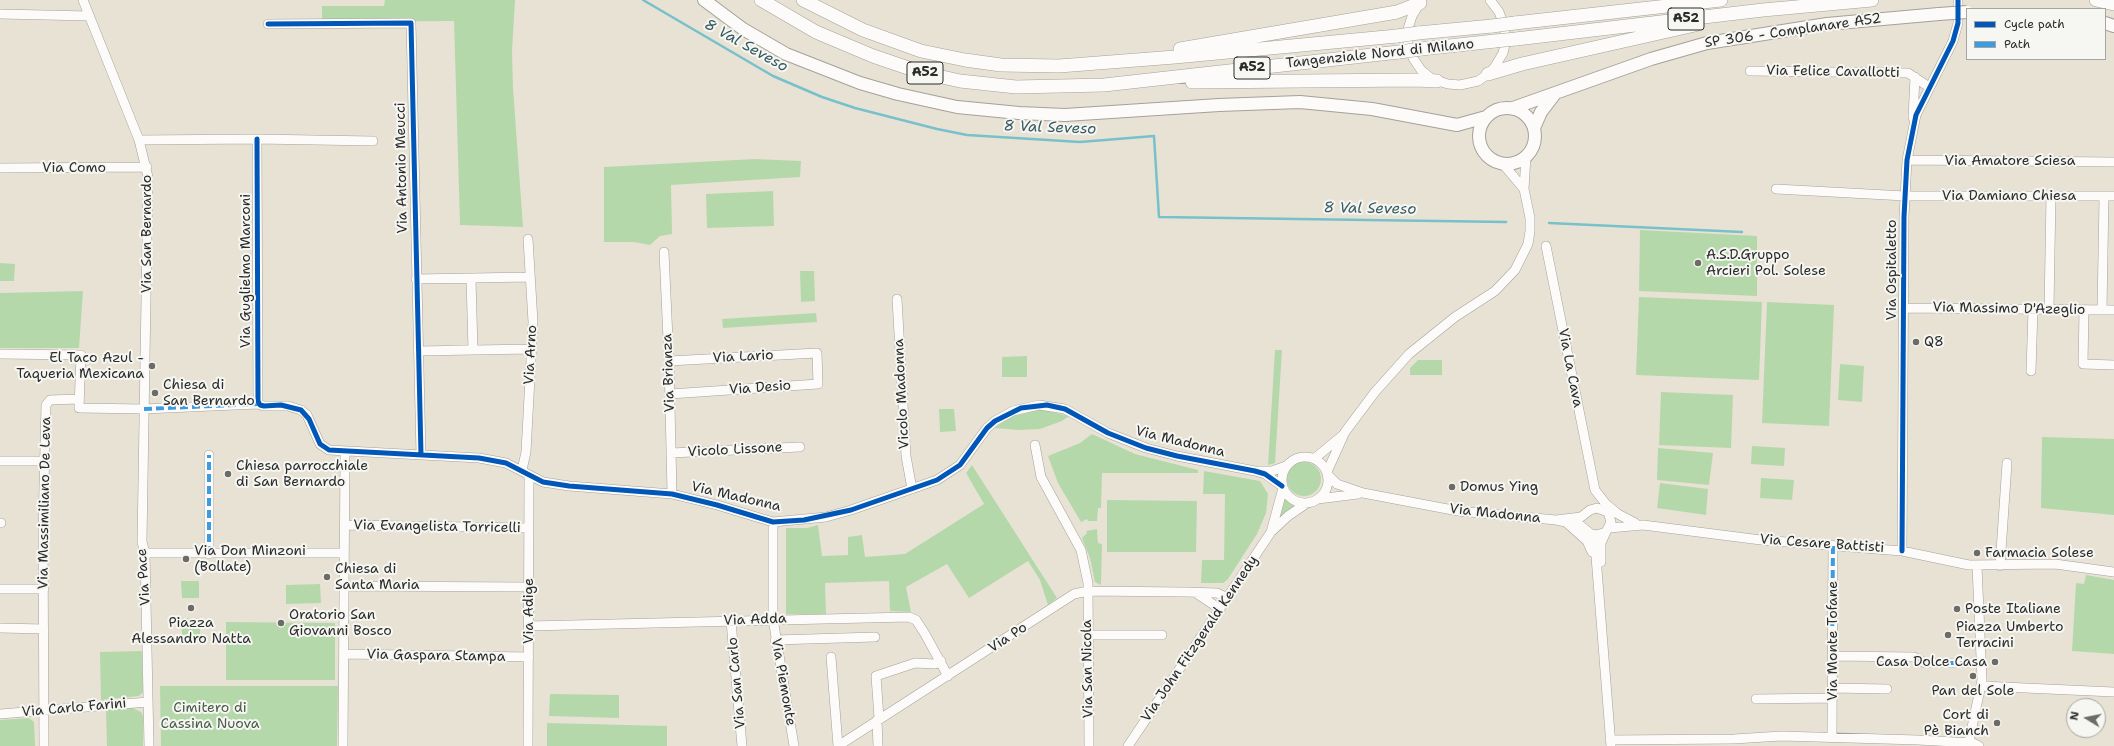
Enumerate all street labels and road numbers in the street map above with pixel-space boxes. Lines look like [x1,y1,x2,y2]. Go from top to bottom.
road number: A52 [1668,8,1704,30]
street label: SP 306 - Complanare A52 [1704,10,1882,52]
street label: Tangenziale Nord di Milano [1285,36,1475,72]
road number: A52 [1234,57,1270,79]
road number: A52 [907,62,943,84]
street label: Via Felice Cavallotti [1766,62,1900,82]
street label: Via Antonio Meucci [392,102,412,234]
street label: Via Amatore Sciesa [1945,153,2075,169]
street label: Via Como [42,160,106,176]
street label: Via San Bernardo [139,175,155,293]
street label: Via Damiano Chiesa [1942,188,2076,204]
street label: Via Guglielmo Marconi [238,194,254,348]
street label: Via Ospitaletto [1884,219,1900,321]
street label: Via Massimo D'Azeglio [1932,299,2086,319]
street label: Via Arno [521,325,541,385]
street label: Via La Cava [1554,327,1586,409]
street label: Via Brianza [659,333,679,413]
street label: Vicolo Madonna [891,338,913,450]
street label: Via Lario [712,347,774,367]
street label: Via Desio [728,377,792,399]
street label: Via Massimiliano De Leva [35,417,55,589]
street label: Via Madonna [1133,423,1227,461]
street label: Vicolo Lissone [687,439,783,461]
street label: Via Madonna [689,479,783,515]
street label: Via Madonna [1449,501,1541,527]
street label: Via Evangelista Torricelli [353,517,521,537]
street label: Via Cesare Battisti [1759,531,1885,557]
street label: Via Pace [134,548,154,606]
street label: Via John Fitzgerald Kennedy [1138,553,1262,725]
street label: Via Adige [521,578,537,644]
street label: Via Monte Tofane [1825,581,1841,701]
street label: Via Adda [723,611,787,629]
street label: Via Po [985,619,1031,657]
street label: Via San Nicola [1079,619,1097,719]
street label: Via San Carlo [725,636,749,730]
street label: Via Piemonte [767,637,799,727]
street label: Via Gaspara Stampa [366,646,506,666]
street label: Via Carlo Farini [21,695,127,721]

